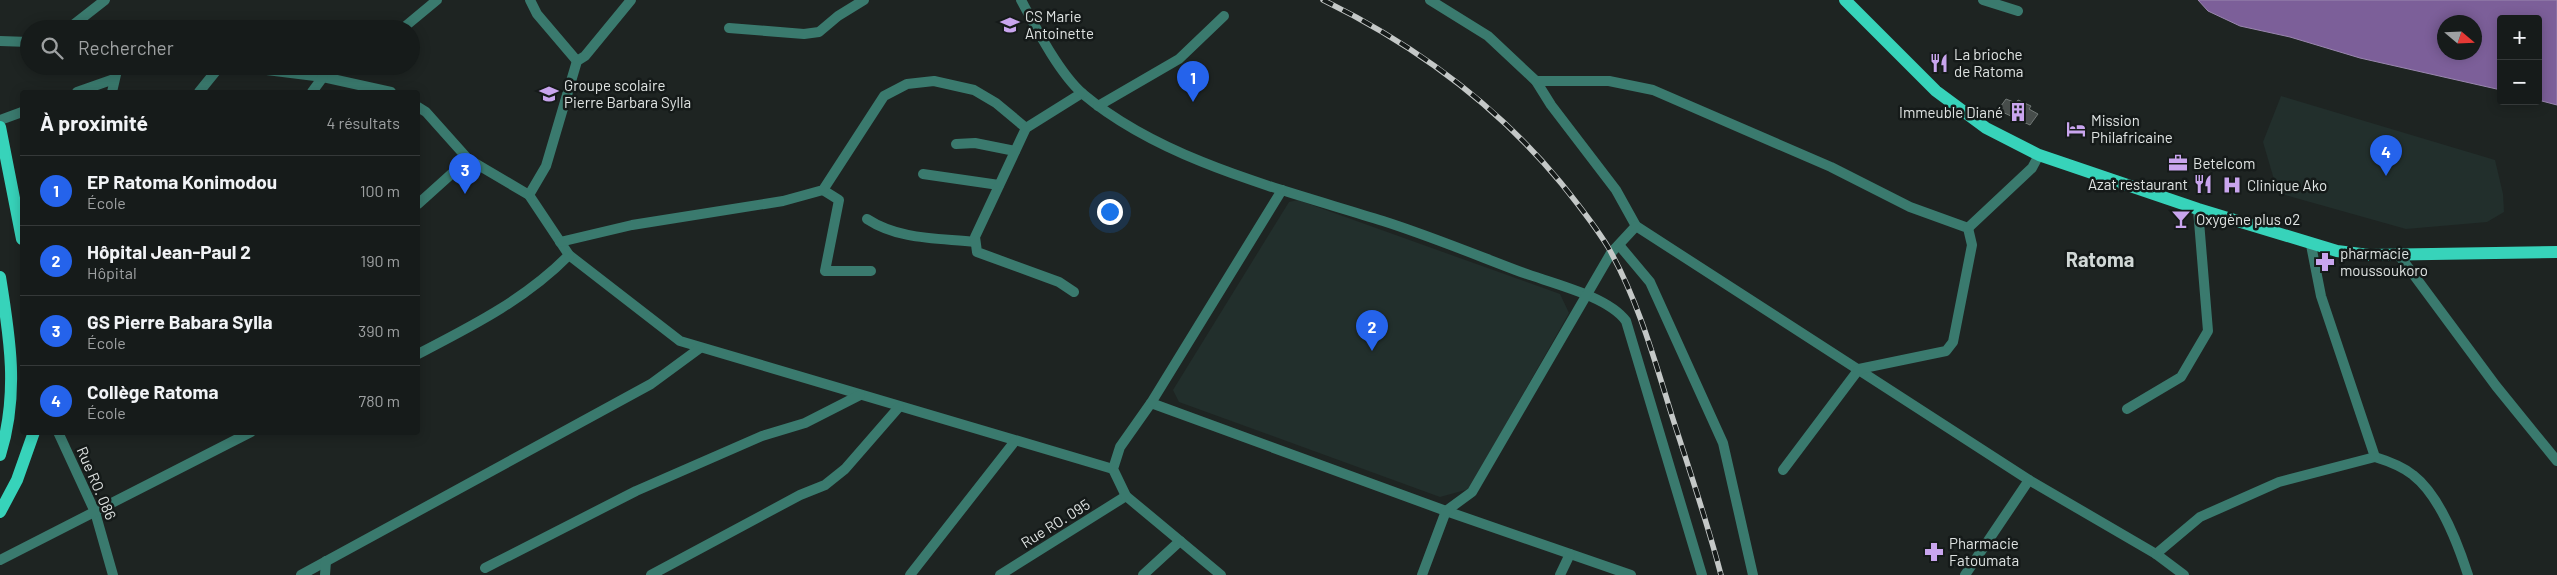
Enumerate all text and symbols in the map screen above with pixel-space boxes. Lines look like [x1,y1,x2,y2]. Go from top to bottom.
place label: CS Marie Antoinette [1025,7,1094,42]
school or university icon: CS Marie Antoinette [999,14,1021,36]
north arrow [2437,15,2482,60]
map controls [2497,15,2542,105]
button: + [2497,15,2542,60]
search box [20,20,420,75]
icon: search [38,34,66,62]
text: Rechercher [78,36,174,59]
place label: La brioche de Ratoma [1954,45,2023,80]
restaurant icon: La brioche de Ratoma [1928,52,1950,74]
button: − [2497,60,2542,105]
pin: 1 [1177,61,1209,102]
place label: Groupe scolaire Pierre Barbara Sylla [564,76,691,111]
school or university icon: Groupe scolaire Pierre Barbara Sylla [538,83,560,105]
building icon: Immeuble Diané [2007,101,2029,123]
place label: Immeuble Diané [1899,103,2003,121]
text: À proximité [40,110,148,135]
place label: Mission Philafricaine [2091,111,2173,146]
text: 4 résultats [326,113,400,132]
hotel icon: Mission Philafricaine [2065,118,2087,140]
pin: 4 [2370,135,2402,176]
office icon: Betelcom [2167,152,2189,174]
pin: 3 [449,153,481,194]
place label: Betelcom [2193,154,2255,172]
text: EP Ratoma Konimodou [87,170,277,193]
restaurant icon: Azat restaurant [2192,173,2214,195]
hospital icon: Clinique Ako [2221,174,2243,196]
place label: Azat restaurant [2088,175,2188,193]
place label: Clinique Ako [2247,176,2327,194]
text: 1 [53,181,59,200]
text: 100 m [360,181,400,200]
text: École [87,193,126,212]
your location [1097,199,1123,225]
bar icon: Oxygène plus o2 [2170,208,2192,230]
place label: Oxygène plus o2 [2196,210,2300,228]
text: Hôpital Jean-Paul 2 [87,240,251,263]
place label: pharmacie moussoukoro [2340,244,2428,279]
district label: Ratoma [2066,247,2134,271]
text: 2 [52,251,60,270]
text: 190 m [361,251,400,270]
pharmacy icon: pharmacie moussoukoro [2314,251,2336,273]
text: Hôpital [87,263,137,282]
text: GS Pierre Babara Sylla [87,310,273,333]
pin: 2 [1356,310,1388,351]
text: 3 [52,321,60,340]
text: 390 m [358,321,400,340]
text: École [87,333,126,352]
text: Collège Ratoma [87,380,219,403]
text: 4 [51,391,61,410]
text: 780 m [359,391,400,410]
text: École [87,403,126,422]
street label: Rue RO. 086 [74,444,120,522]
street label: Rue RO. 095 [1017,495,1093,551]
place label: Pharmacie Fatoumata [1949,534,2019,569]
pharmacy icon: Pharmacie Fatoumata [1923,541,1945,563]

